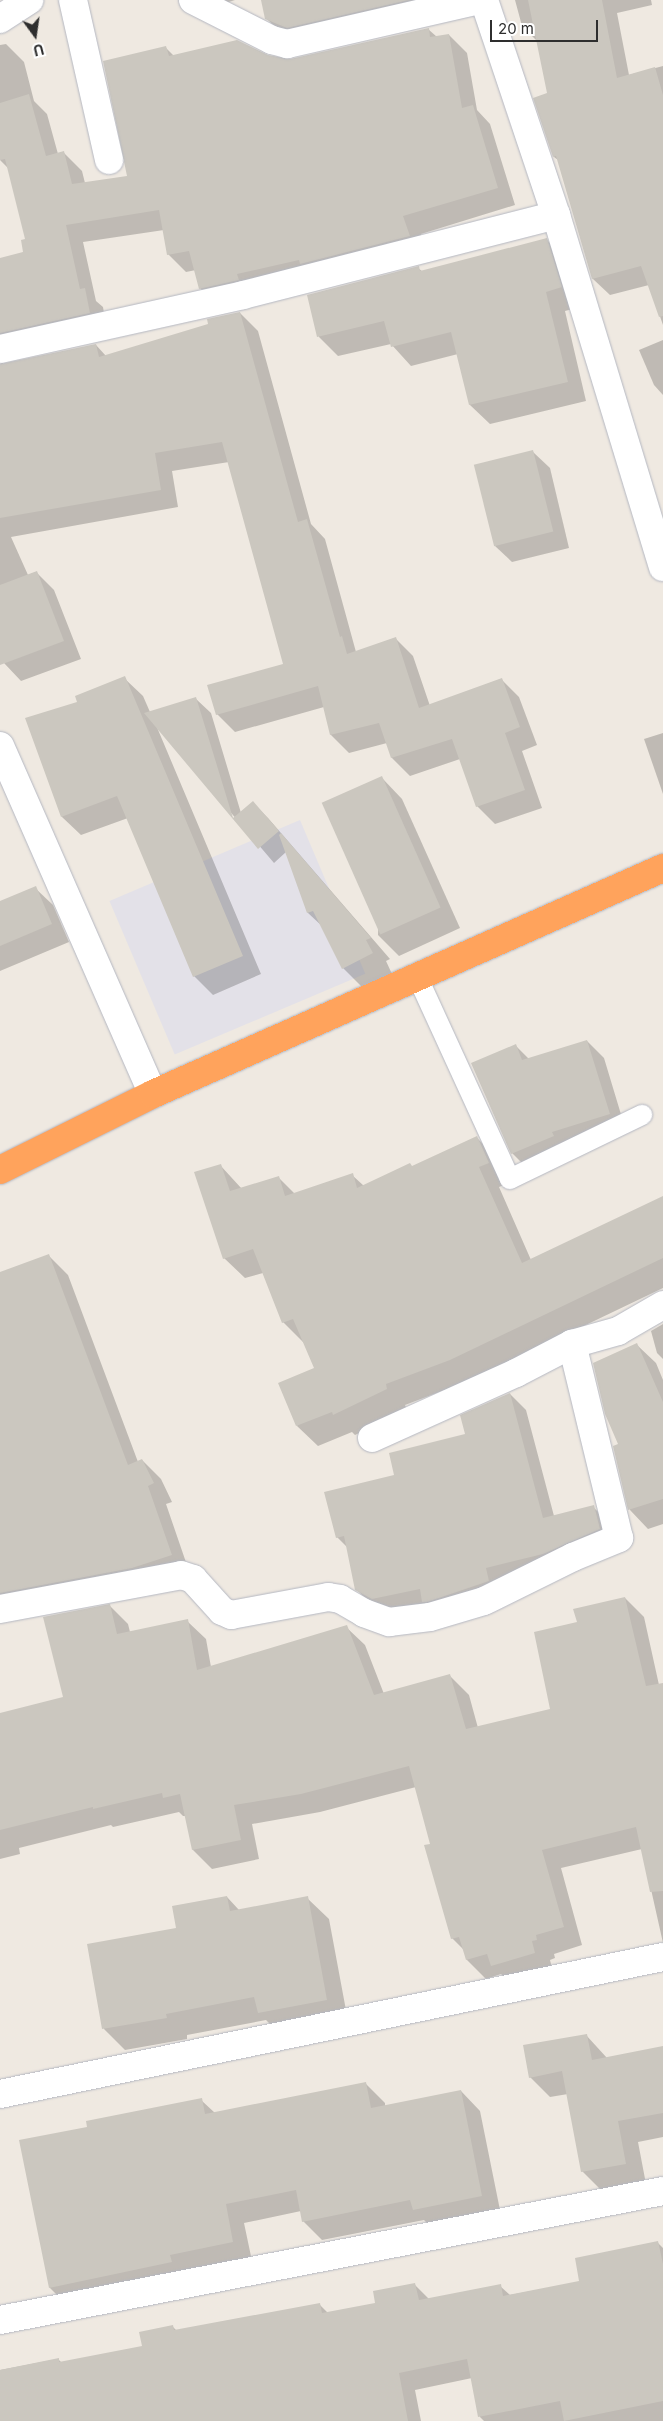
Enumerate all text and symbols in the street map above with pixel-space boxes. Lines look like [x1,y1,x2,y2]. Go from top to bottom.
north arrow [10,10,60,60]
scale bar [493,10,600,42]
text: 20 m [498,19,534,38]
text: U [32,41,46,60]

